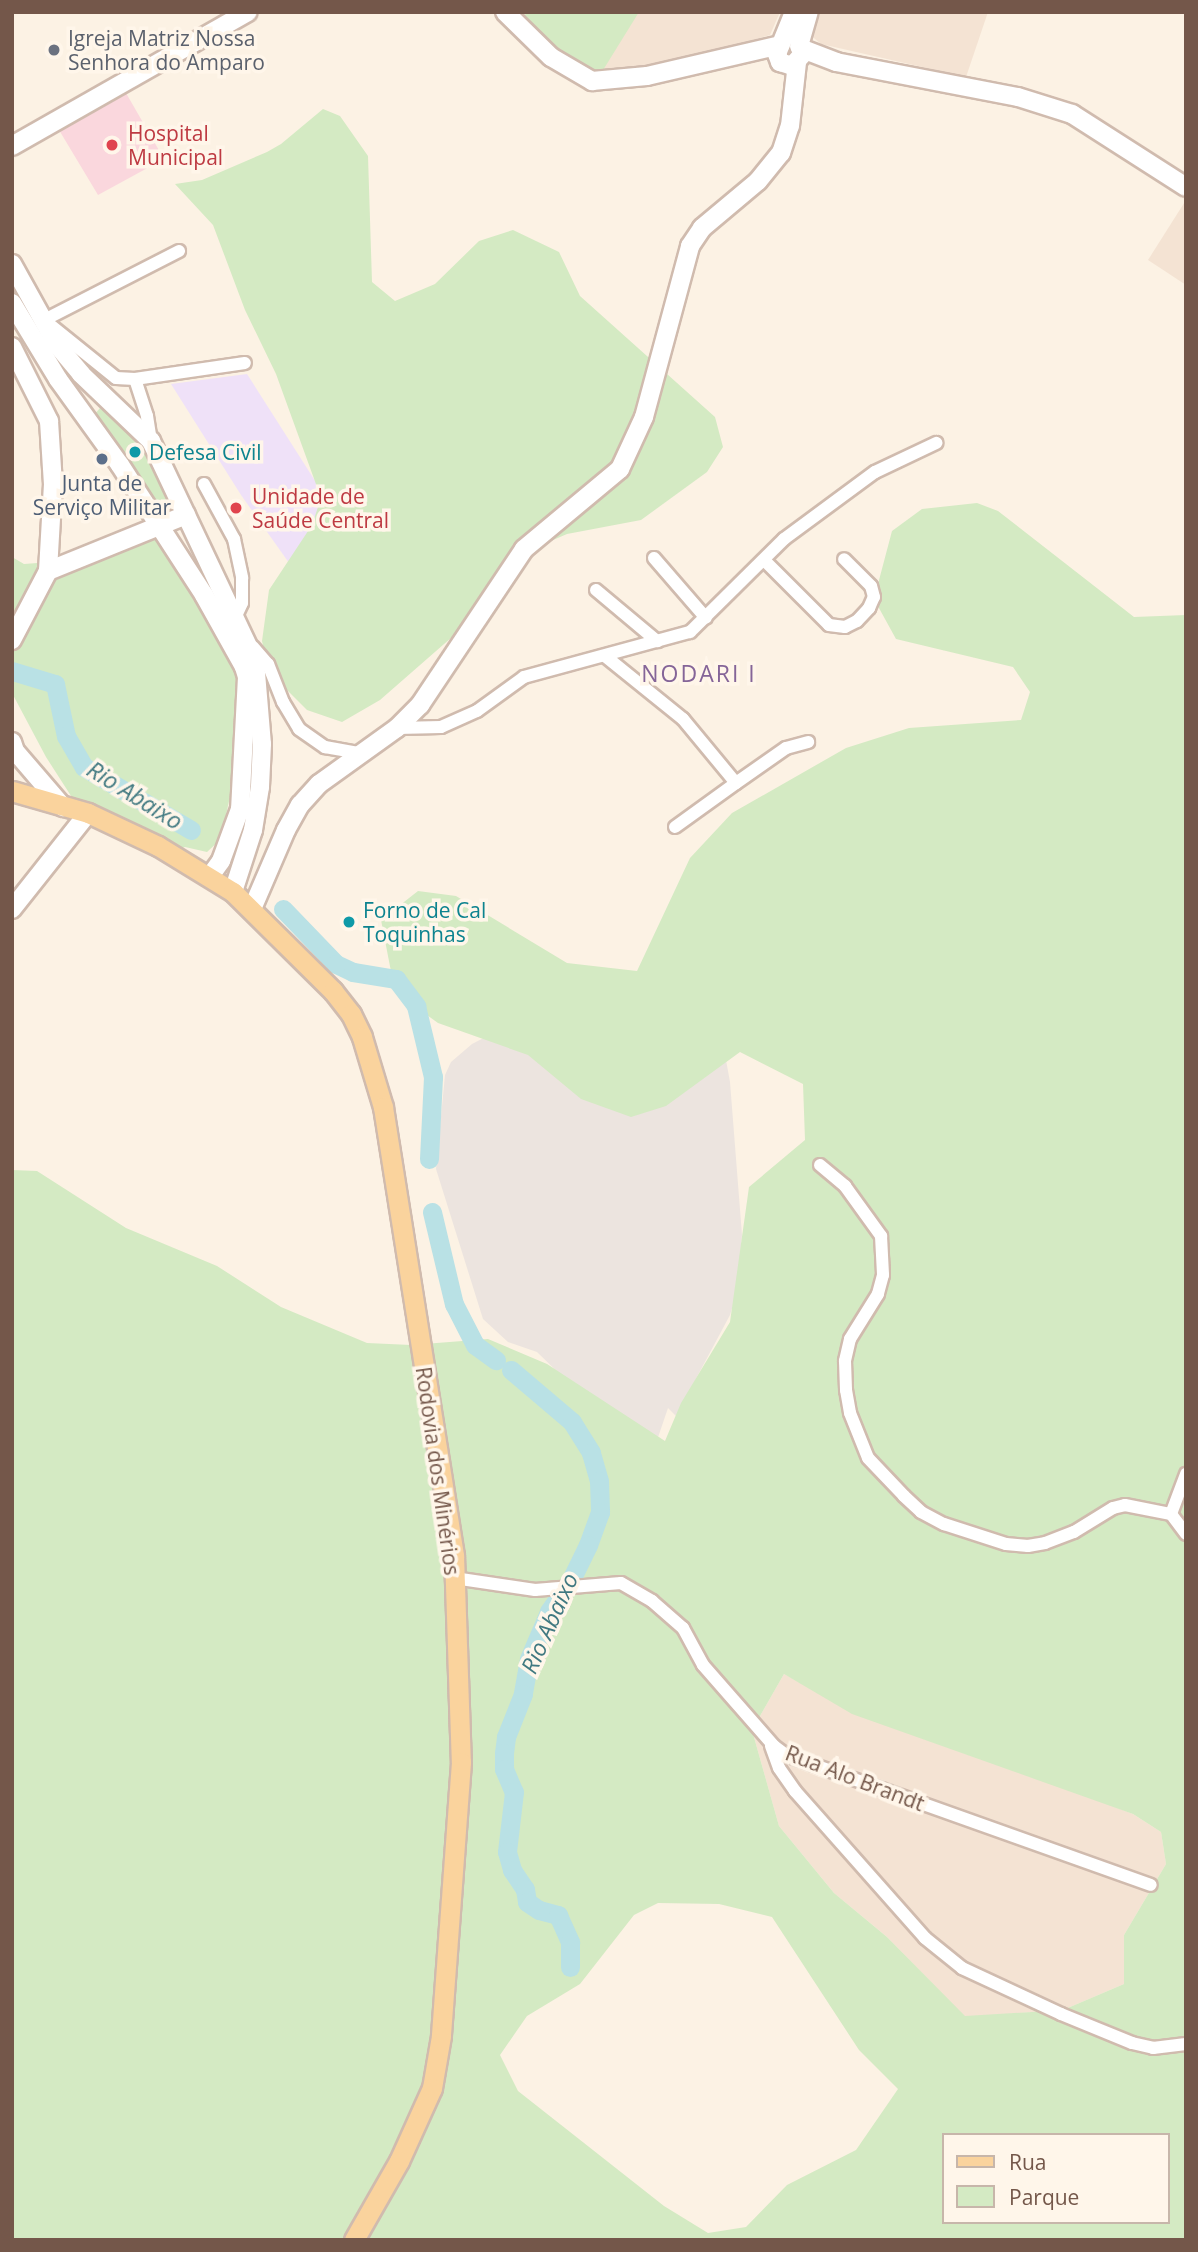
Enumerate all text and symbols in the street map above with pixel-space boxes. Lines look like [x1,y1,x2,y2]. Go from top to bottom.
place label: Igreja Matriz Nossa Senhora do Amparo [68,25,265,75]
marker: Igreja Matriz Nossa Senhora do Amparo [46,42,62,58]
place label: Hospital Municipal [128,120,223,170]
marker: Hospital Municipal [102,135,122,155]
place label: Defesa Civil [149,439,262,465]
marker: Defesa Civil [127,444,143,460]
marker: Junta de Serviço Militar [94,451,110,467]
place label: Junta de Serviço Militar [33,470,171,520]
place label: Unidade de Saúde Central [252,483,389,533]
marker: Unidade de Saúde Central [226,498,246,518]
district label: NODARI I [642,659,756,687]
water label: Rio Abaixo [82,755,188,835]
place label: Forno de Cal Toquinhas [363,897,486,947]
marker: Forno de Cal Toquinhas [341,914,357,930]
street label: Rodovia dos Minérios [411,1365,465,1577]
water label: Rio Abaixo [515,1569,583,1677]
street label: Rua Alo Brandt [782,1740,928,1816]
legend [942,2133,1170,2224]
text: Rua [1009,2148,1047,2176]
text: Parque [1009,2183,1079,2211]

